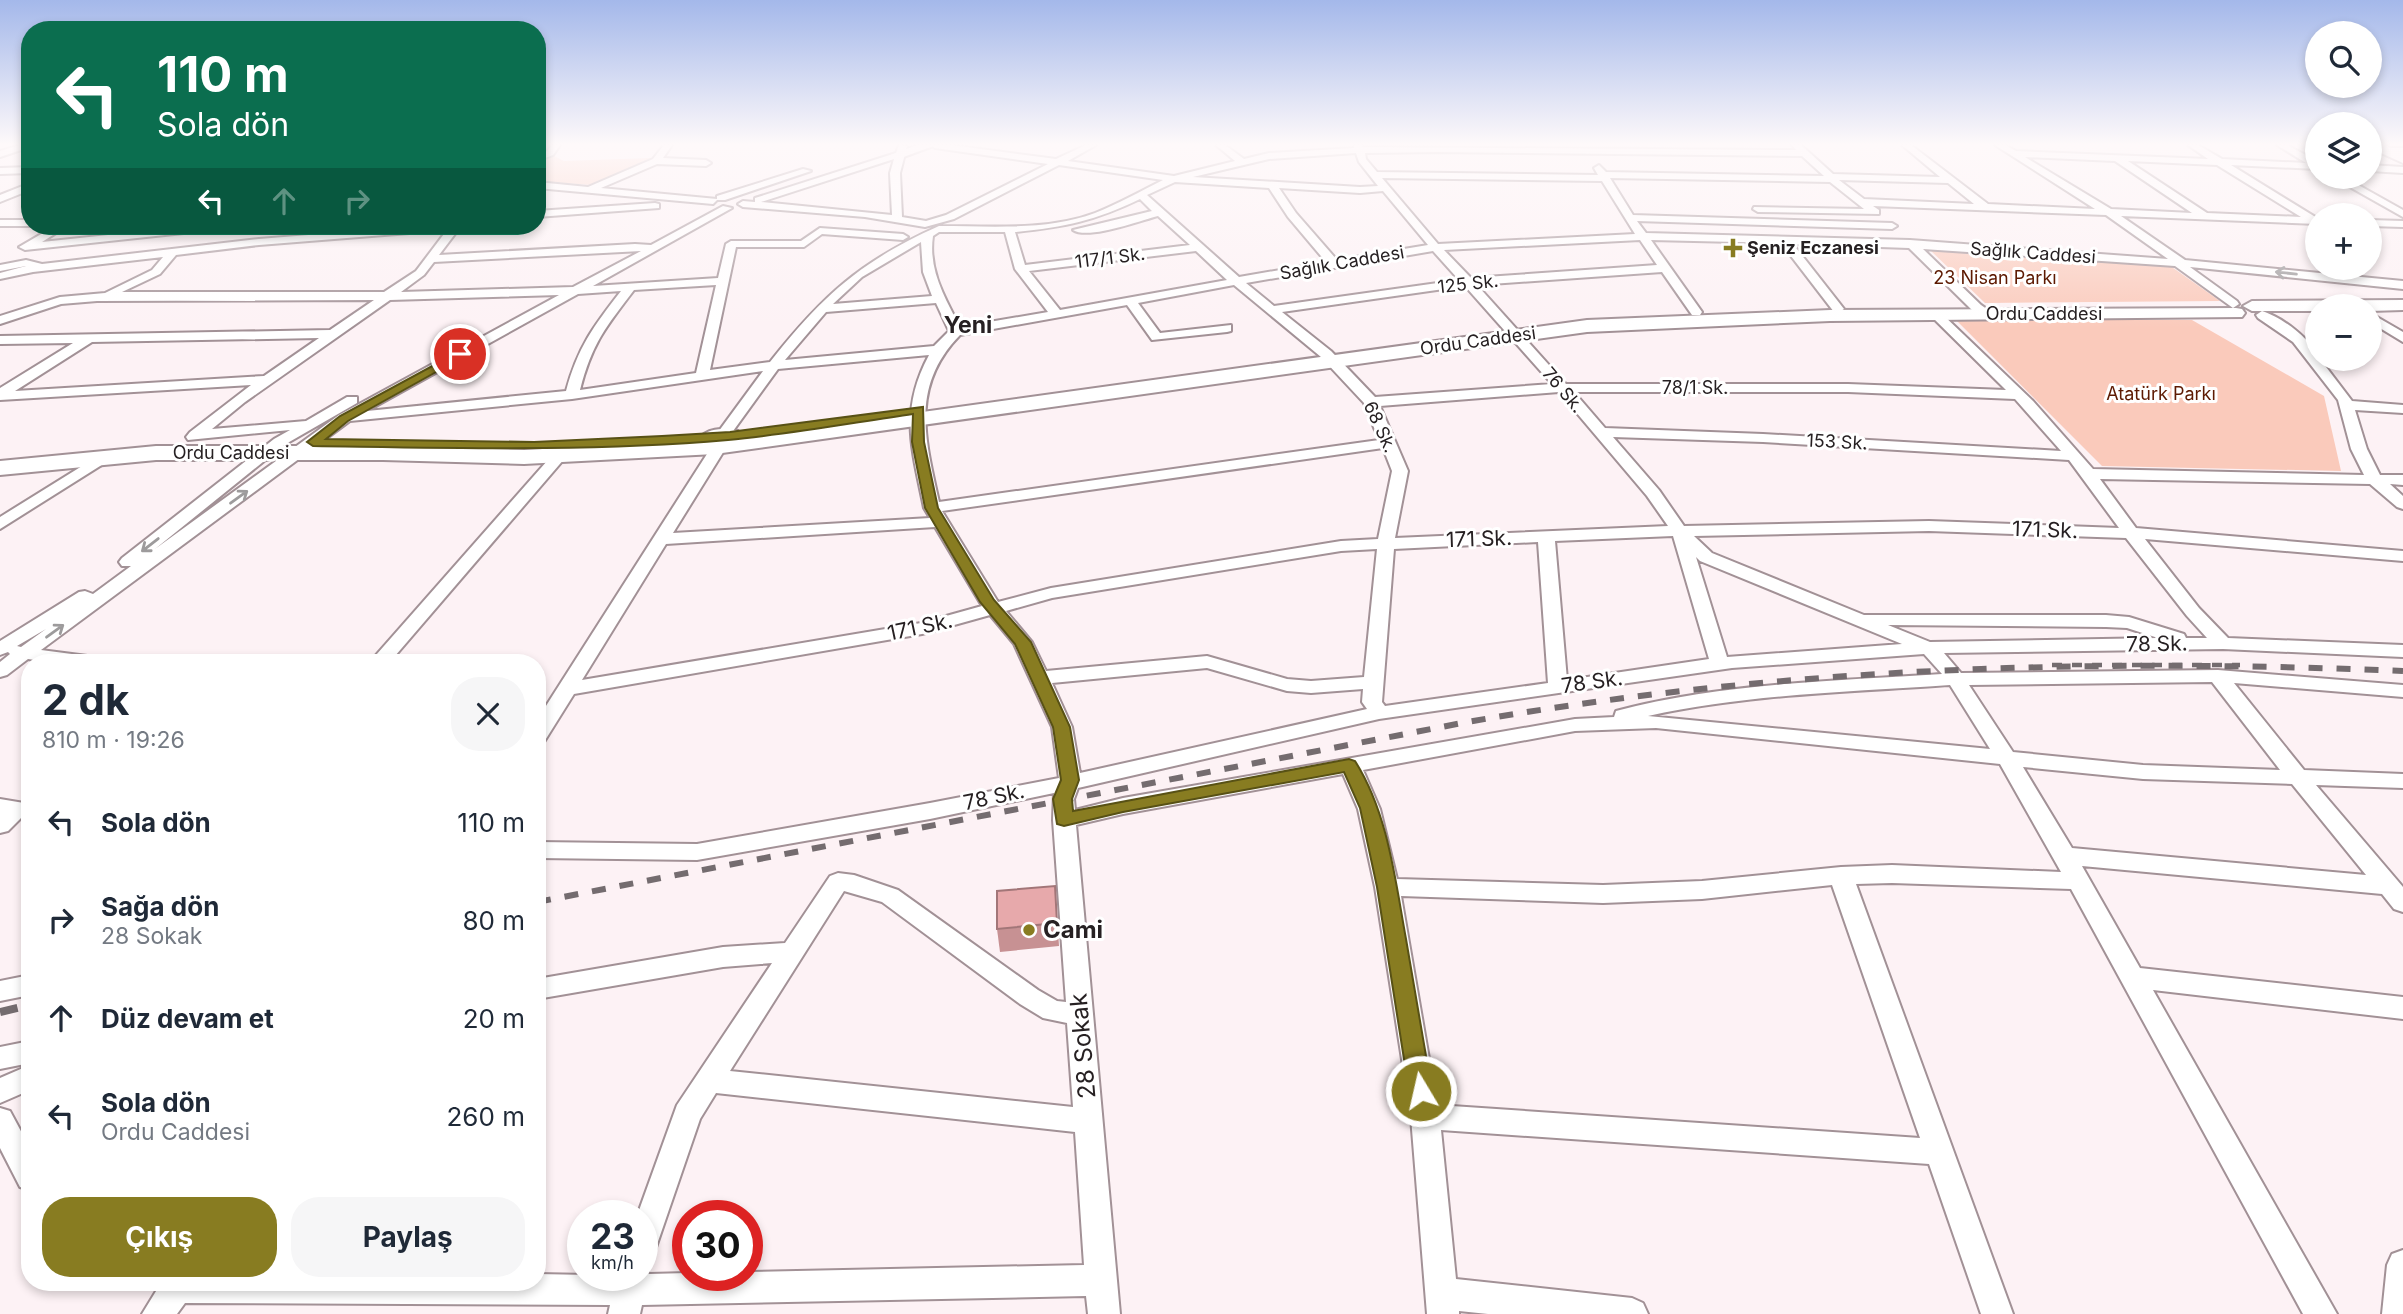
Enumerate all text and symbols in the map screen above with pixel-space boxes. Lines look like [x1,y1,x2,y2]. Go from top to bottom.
map controls [2305,21,2382,371]
button: search [2305,21,2382,98]
text: 110 m [157,45,289,104]
icon: left [42,49,133,140]
text: Sola dön [157,105,289,144]
button: layers [2305,112,2382,189]
icon: left [192,182,230,220]
icon: ahead [265,182,303,220]
icon: right [338,182,376,220]
button: + [2305,203,2382,280]
place label: Şeniz Eczanesi [1747,237,1879,258]
street label: Sağlık Caddesi [1969,238,2097,267]
marker: Şeniz Eczanesi [1725,240,1741,256]
street label: Sağlık Caddesi [1278,241,1406,284]
street label: 117/1 Sk. [1074,243,1146,272]
one-way arrow [2276,266,2298,279]
park label: 23 Nisan Parkı [1933,267,2057,288]
street label: 125 Sk. [1437,270,1499,297]
button: − [2305,294,2382,371]
street label: Ordu Caddesi [1986,303,2102,324]
district label: Yeni [944,311,992,339]
street label: Ordu Caddesi [1419,322,1537,359]
pin [430,324,490,384]
icon: arrive [441,335,479,373]
street label: 76 Sk. [1538,363,1588,417]
street label: 78/1 Sk. [1662,377,1728,398]
park label: Atatürk Parkı [2106,383,2216,404]
street label: 68 Sk. [1360,398,1401,456]
street label: 153 Sk. [1806,429,1868,454]
street label: Ordu Caddesi [173,442,289,463]
one-way arrow [229,489,248,504]
street label: 171 Sk. [2012,516,2078,543]
street label: 171 Sk. [1446,525,1512,552]
one-way arrow [142,537,160,552]
street label: 171 Sk. [885,607,955,646]
one-way arrow [45,624,64,639]
street label: 78 Sk. [2126,630,2188,657]
street label: 78 Sk. [1560,665,1624,698]
text: 2 dk [42,674,129,725]
button: close [451,677,525,751]
text: 810 m · 19:26 [42,726,185,754]
street label: 78 Sk. [961,778,1027,815]
icon: left [42,803,80,841]
text: Sola dön [101,807,211,838]
text: 110 m [457,807,525,838]
text: Sağa dön [101,891,219,922]
icon: right [42,901,80,939]
text: 80 m [462,905,525,936]
place label: Cami [1043,915,1103,944]
text: 28 Sokak [101,922,202,950]
marker: Cami [1021,922,1037,938]
street label: 28 Sokak [1063,992,1102,1100]
icon: ahead [42,999,80,1037]
text: Düz devam et [101,1003,274,1034]
text: 20 m [463,1003,525,1034]
position arrow [1384,1054,1458,1128]
text: Sola dön [101,1087,211,1118]
icon: left [42,1097,80,1135]
text: 260 m [447,1101,525,1132]
text: Ordu Caddesi [101,1118,250,1146]
button: Çıkış [42,1197,277,1277]
button: Paylaş [291,1197,525,1277]
speed limit sign: 30 [672,1200,763,1291]
text: 23 [590,1215,635,1257]
text: km/h [591,1252,634,1273]

